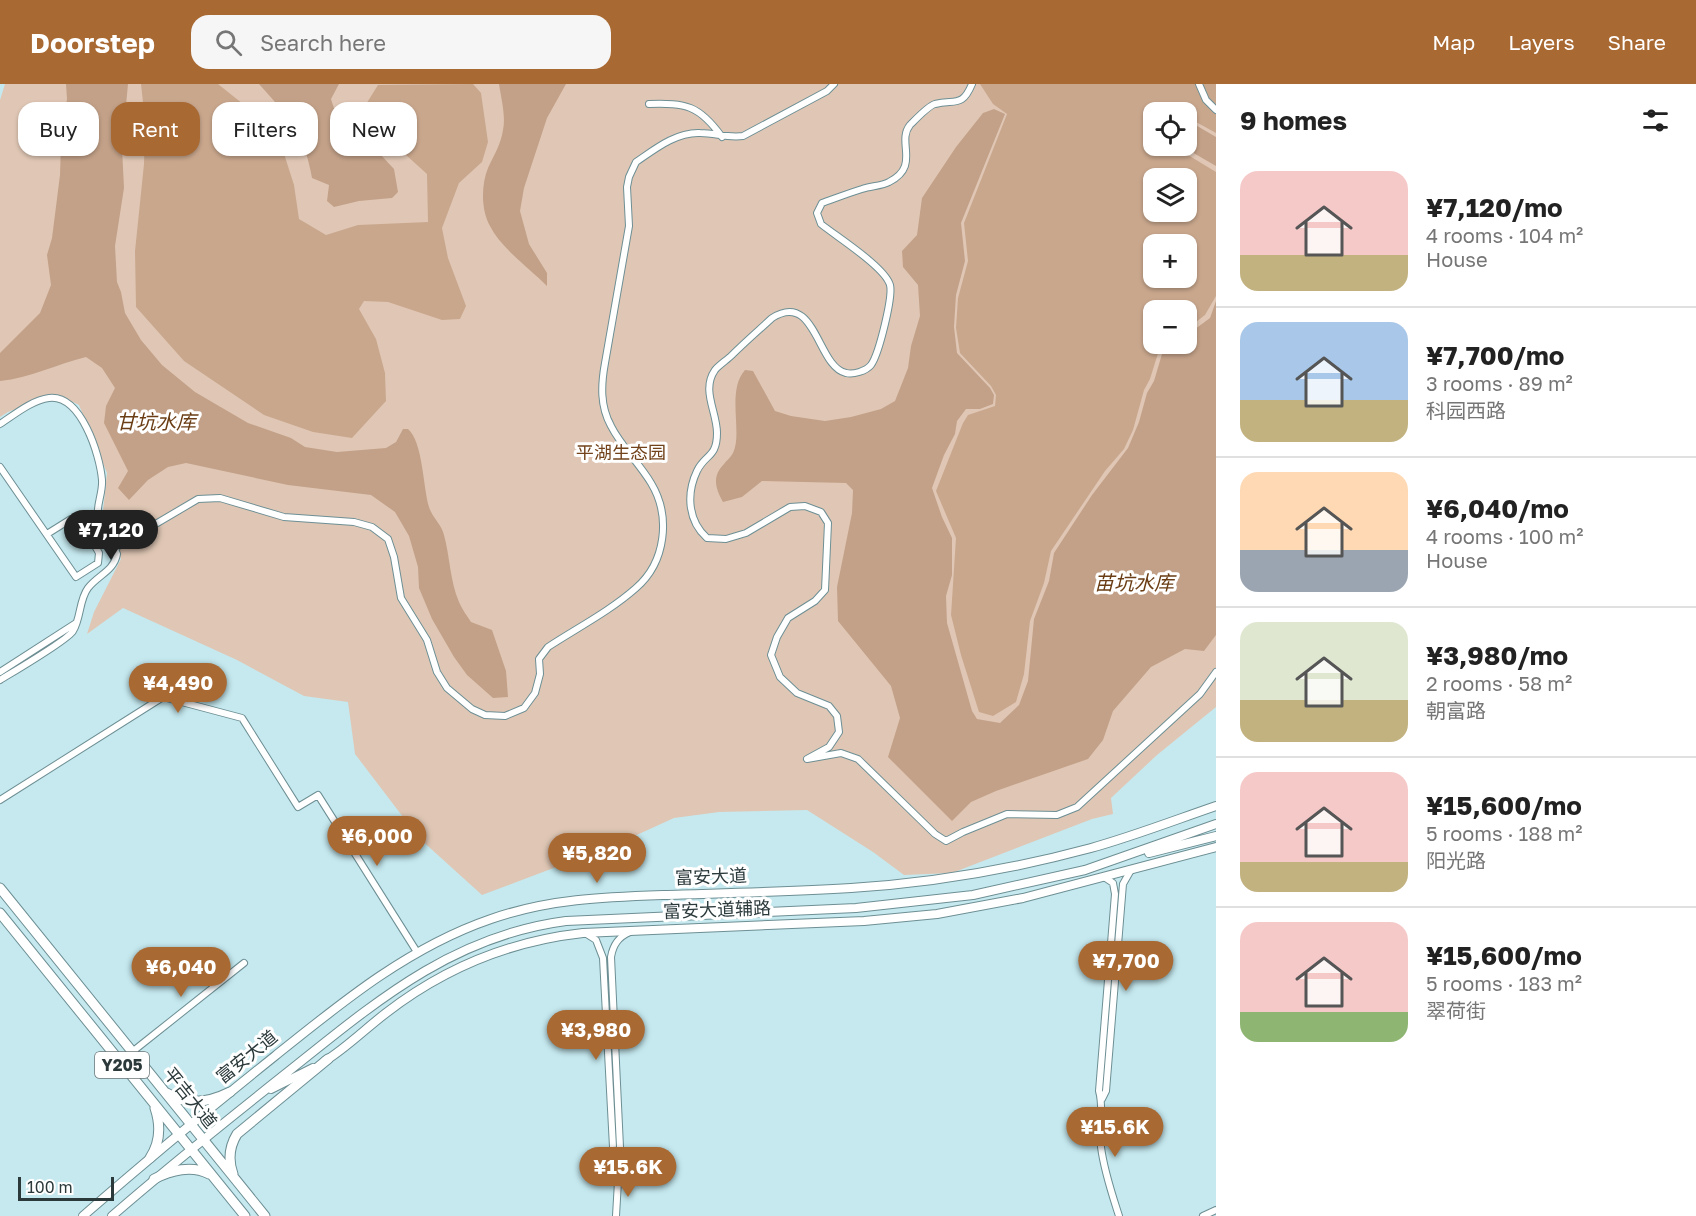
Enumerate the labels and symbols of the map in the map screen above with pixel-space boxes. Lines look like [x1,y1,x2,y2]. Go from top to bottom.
water label: 甘坑水库 [116,409,199,433]
park label: 平湖生态园 [576,441,666,463]
pin: ¥7,120 [62,510,160,561]
water label: 苗坑水库 [1094,570,1177,594]
pin: ¥4,490 [129,663,227,714]
pin: ¥6,000 [328,816,426,867]
pin: ¥5,820 [548,833,646,884]
street label: 富安大道 [675,864,747,888]
street label: 富安大道辅路 [663,896,771,922]
pin: ¥7,700 [1077,941,1175,992]
pin: ¥6,040 [132,947,230,998]
pin: ¥3,980 [547,1010,645,1061]
street label: 富安大道 [211,1025,281,1087]
road number: Y205 [95,1052,149,1078]
street label: 平吉大道 [160,1062,222,1132]
pin: ¥15.6K [1066,1107,1164,1158]
pin: ¥15.6K [579,1147,677,1198]
scale bar [18,1174,114,1202]

